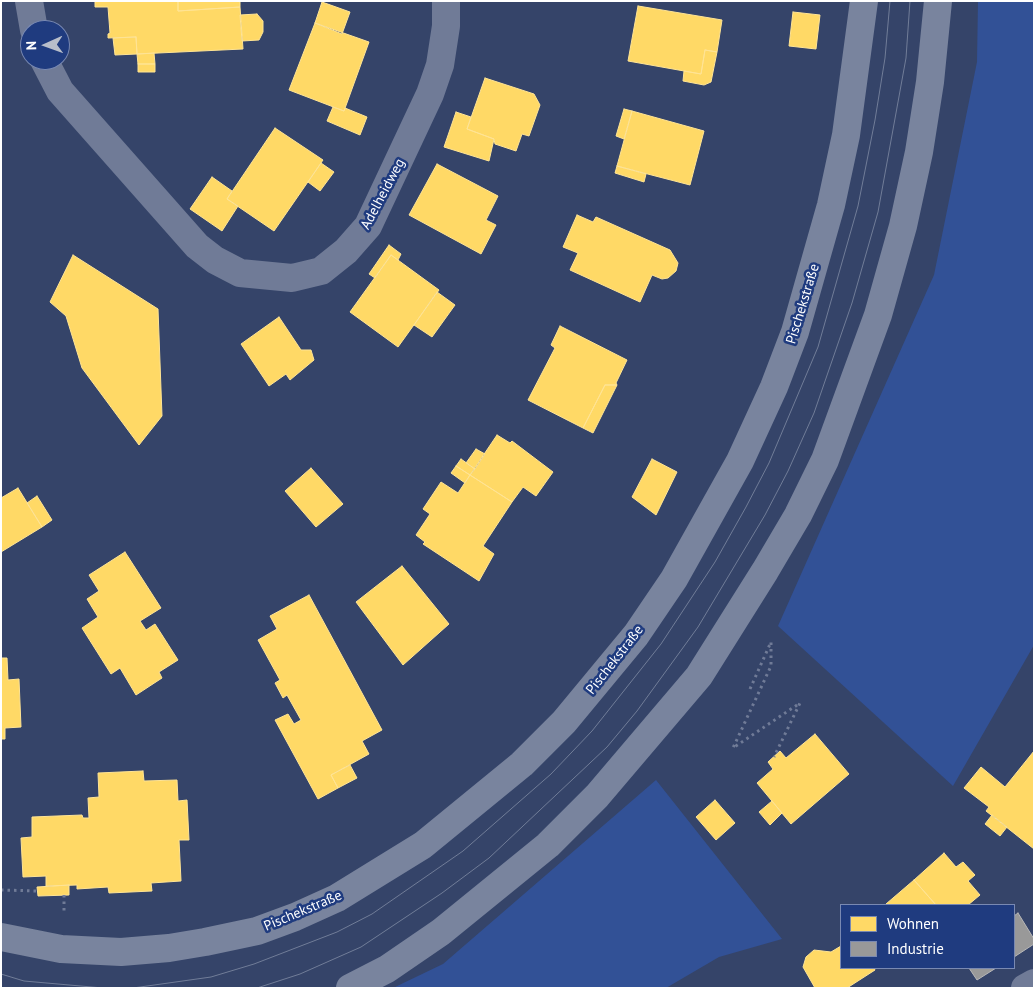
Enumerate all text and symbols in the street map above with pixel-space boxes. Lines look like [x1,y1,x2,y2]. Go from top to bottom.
north arrow [20,20,70,70]
text: N [22,41,40,50]
street label: Adelheidweg [357,156,409,232]
street label: Pischekstraße [783,262,823,346]
street label: Pischekstraße [583,622,647,698]
street label: Pischekstraße [262,887,344,935]
legend [840,904,1015,969]
text: Wohnen [887,914,939,933]
text: Industrie [887,939,944,958]

